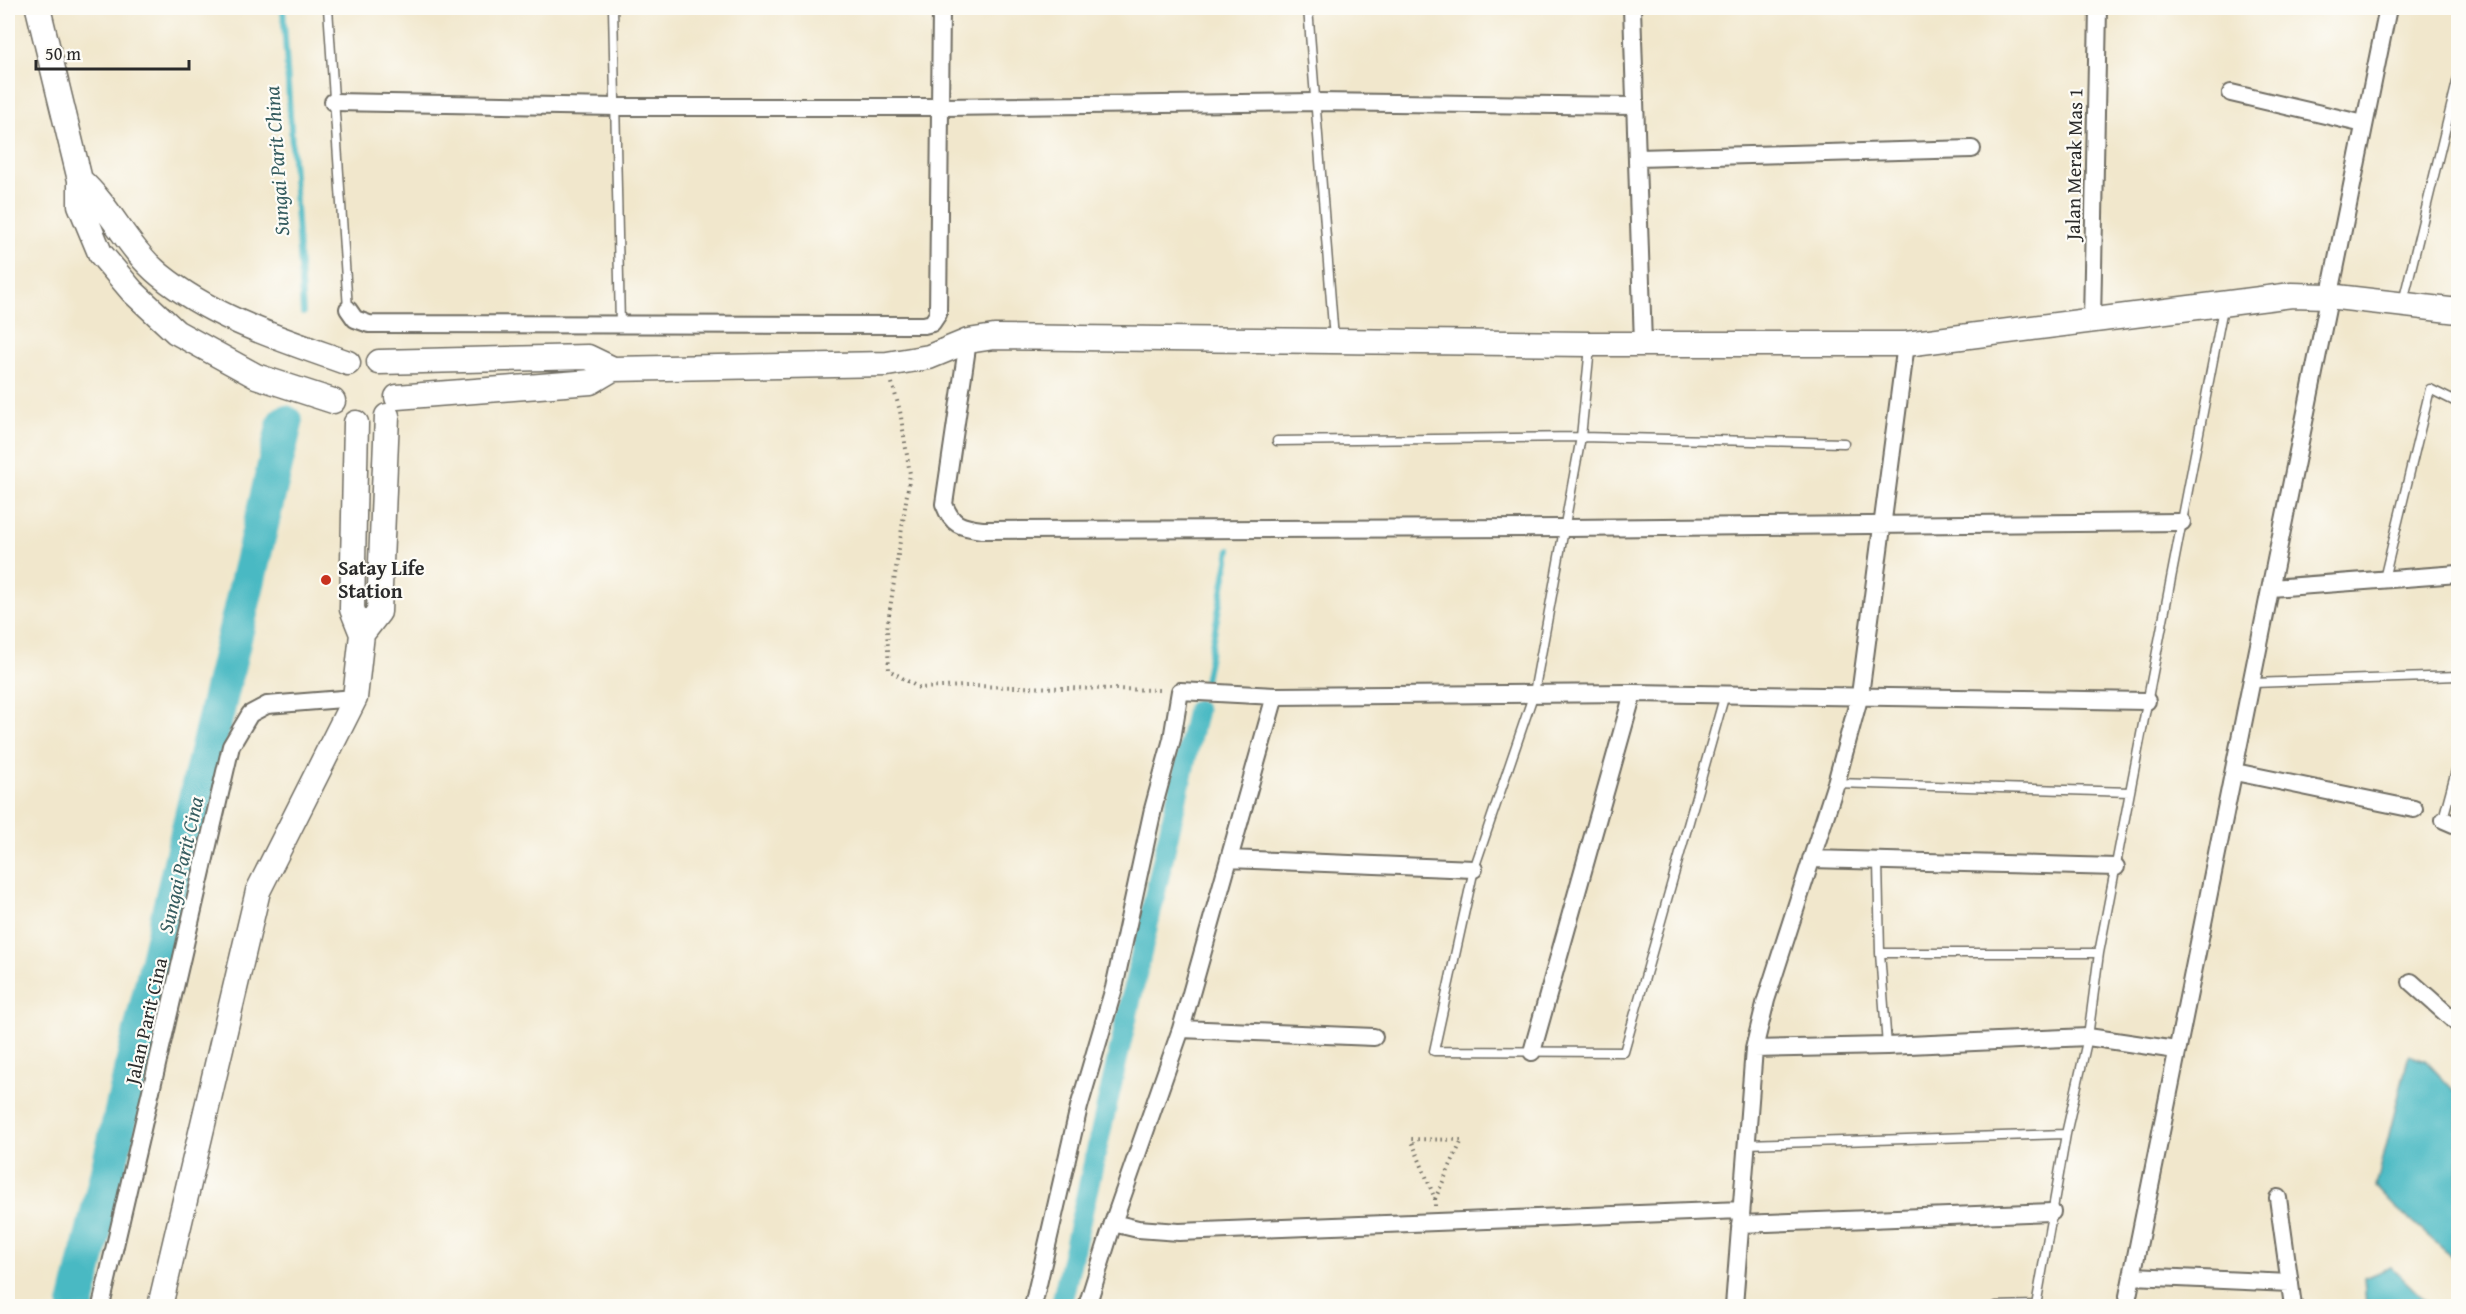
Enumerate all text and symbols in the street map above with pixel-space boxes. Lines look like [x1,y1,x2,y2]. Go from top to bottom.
scale bar [36,33,189,71]
text: 50 m [45,40,81,67]
water label: Sungai Parit China [256,85,297,237]
street label: Jalan Merak Mas 1 [2058,88,2089,243]
place label: Satay Life Station [338,553,425,605]
marker: Satay Life Station [319,573,333,587]
water label: Sungai Parit Cina [150,793,211,936]
street label: Jalan Parit Cina [116,954,174,1090]

